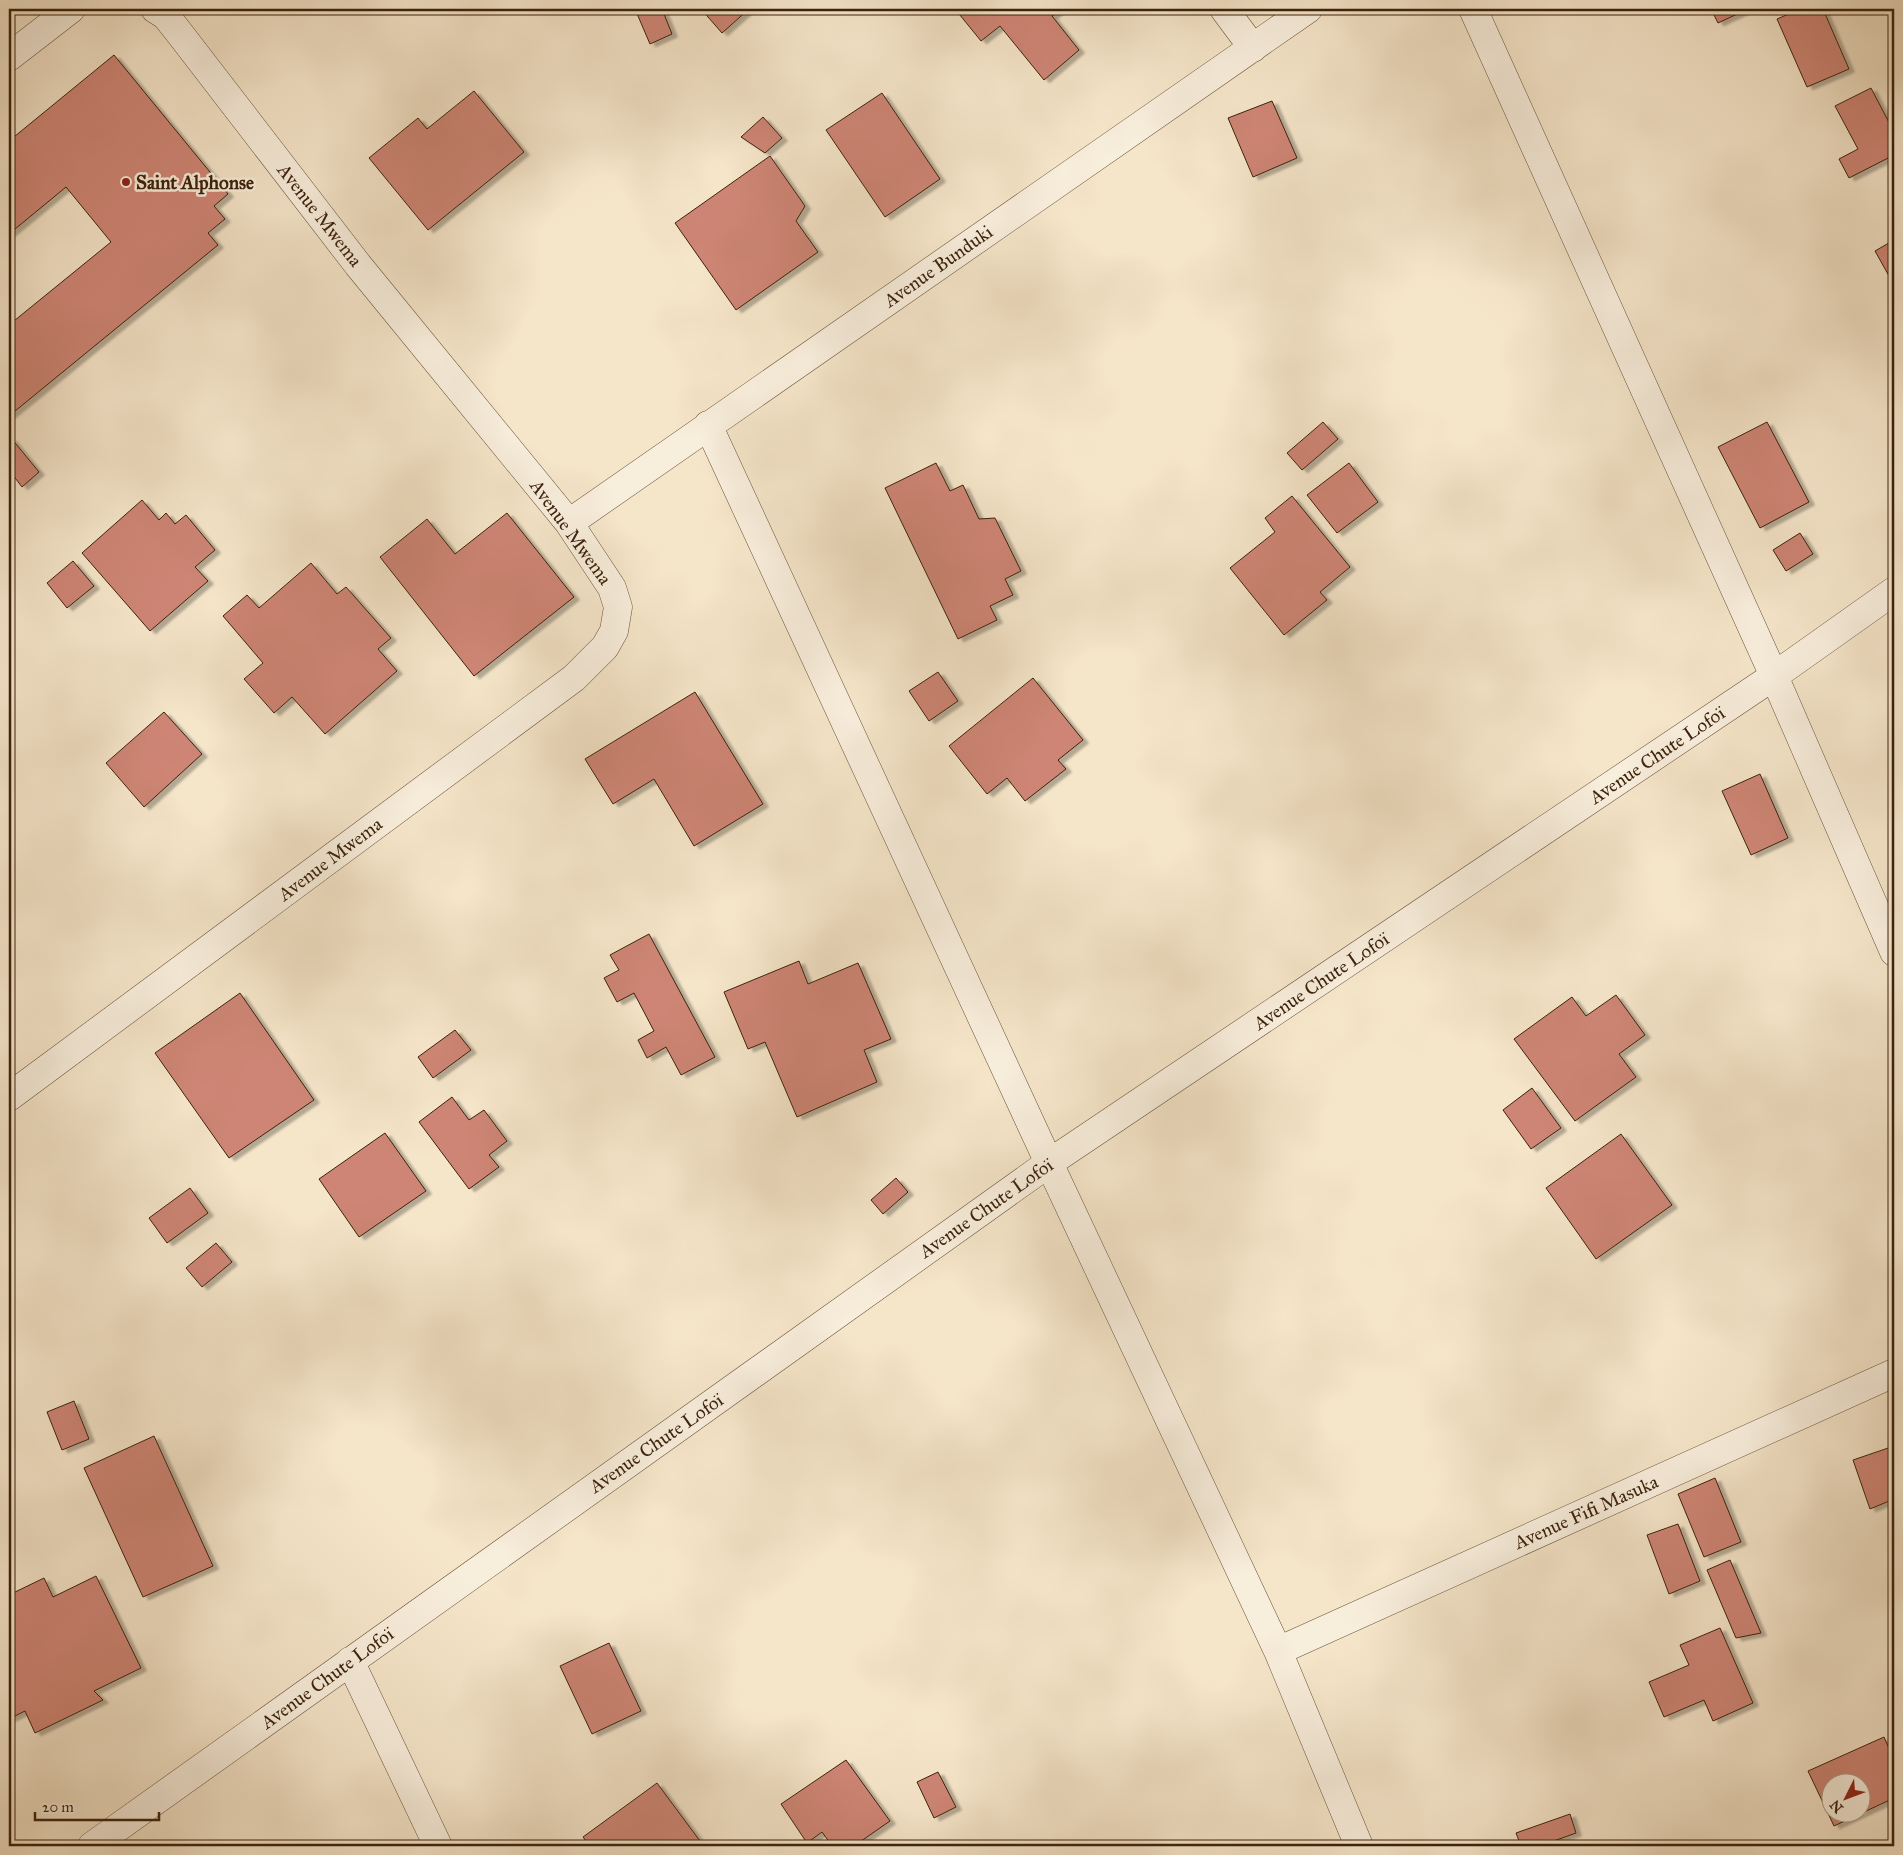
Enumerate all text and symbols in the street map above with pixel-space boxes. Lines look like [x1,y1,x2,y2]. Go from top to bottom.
street label: Avenue Mwema [272,158,368,272]
place label: Saint Alphonse [136,171,254,195]
marker: Saint Alphonse [120,176,132,188]
street label: Avenue Bunduki [878,220,997,313]
street label: Avenue Mwema [525,474,617,590]
street label: Avenue Chute Lofoï [1584,701,1730,809]
street label: Avenue Mwema [273,812,387,906]
street label: Avenue Chute Lofoï [1248,927,1394,1035]
street label: Avenue Chute Lofoï [914,1153,1058,1263]
street label: Avenue Chute Lofoï [584,1388,728,1498]
street label: Avenue Fifi Masuka [1509,1469,1663,1555]
street label: Avenue Chute Lofoï [255,1622,398,1734]
north arrow [1820,1772,1870,1822]
scale bar [35,1790,159,1822]
text: N [1826,1796,1847,1816]
text: 20 m [42,1798,74,1816]

